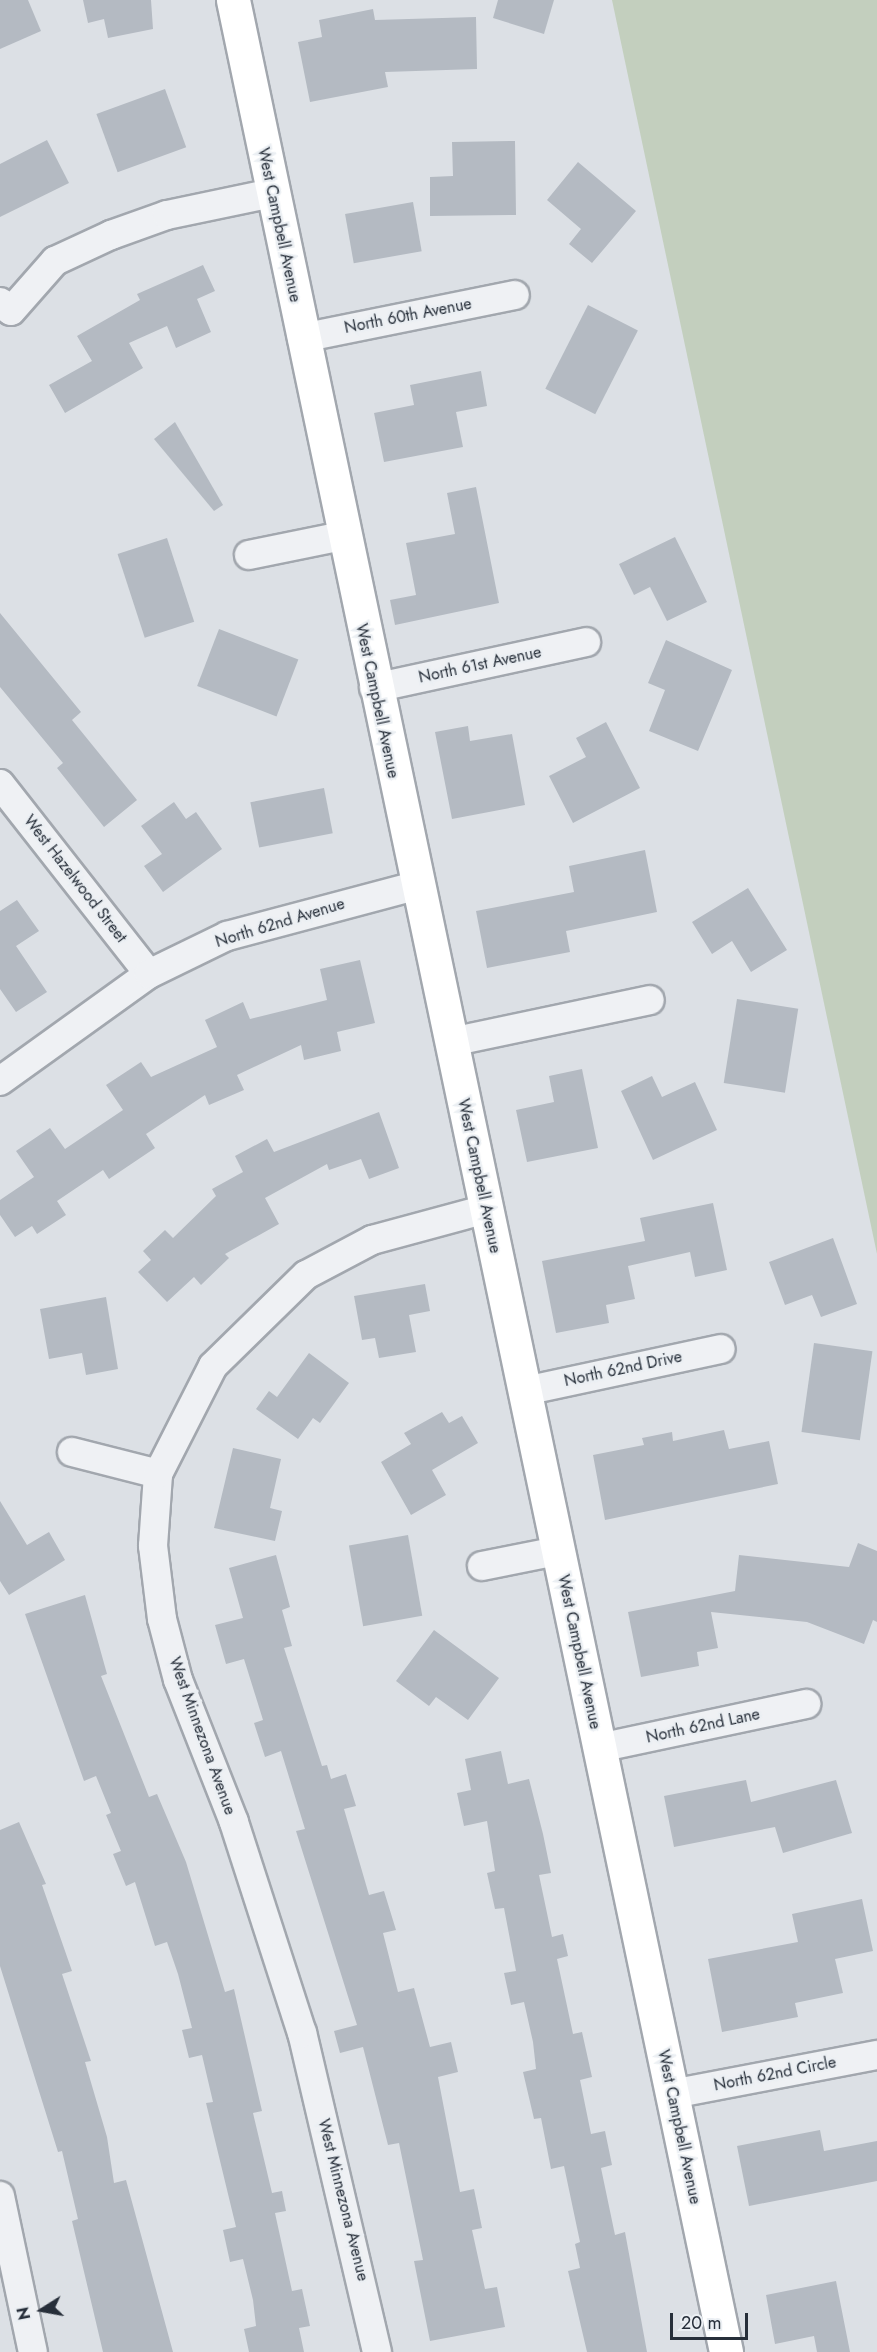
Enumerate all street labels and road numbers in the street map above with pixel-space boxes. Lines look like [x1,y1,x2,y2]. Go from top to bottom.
street label: West Campbell Avenue [253,146,305,304]
street label: North 60th Avenue [343,294,473,338]
street label: West Campbell Avenue [351,622,403,780]
street label: North 61st Avenue [417,643,543,687]
street label: West Hazelwood Street [19,812,131,946]
street label: North 62nd Avenue [213,894,347,952]
street label: West Campbell Avenue [453,1097,505,1255]
street label: North 62nd Drive [562,1347,684,1391]
street label: West Campbell Avenue [553,1573,605,1731]
street label: West Minnezona Avenue [165,1655,239,1817]
street label: North 62nd Lane [644,1705,762,1747]
street label: West Campbell Avenue [653,2048,705,2206]
street label: North 62nd Circle [712,2053,838,2095]
street label: West Minnezona Avenue [314,2117,372,2283]

